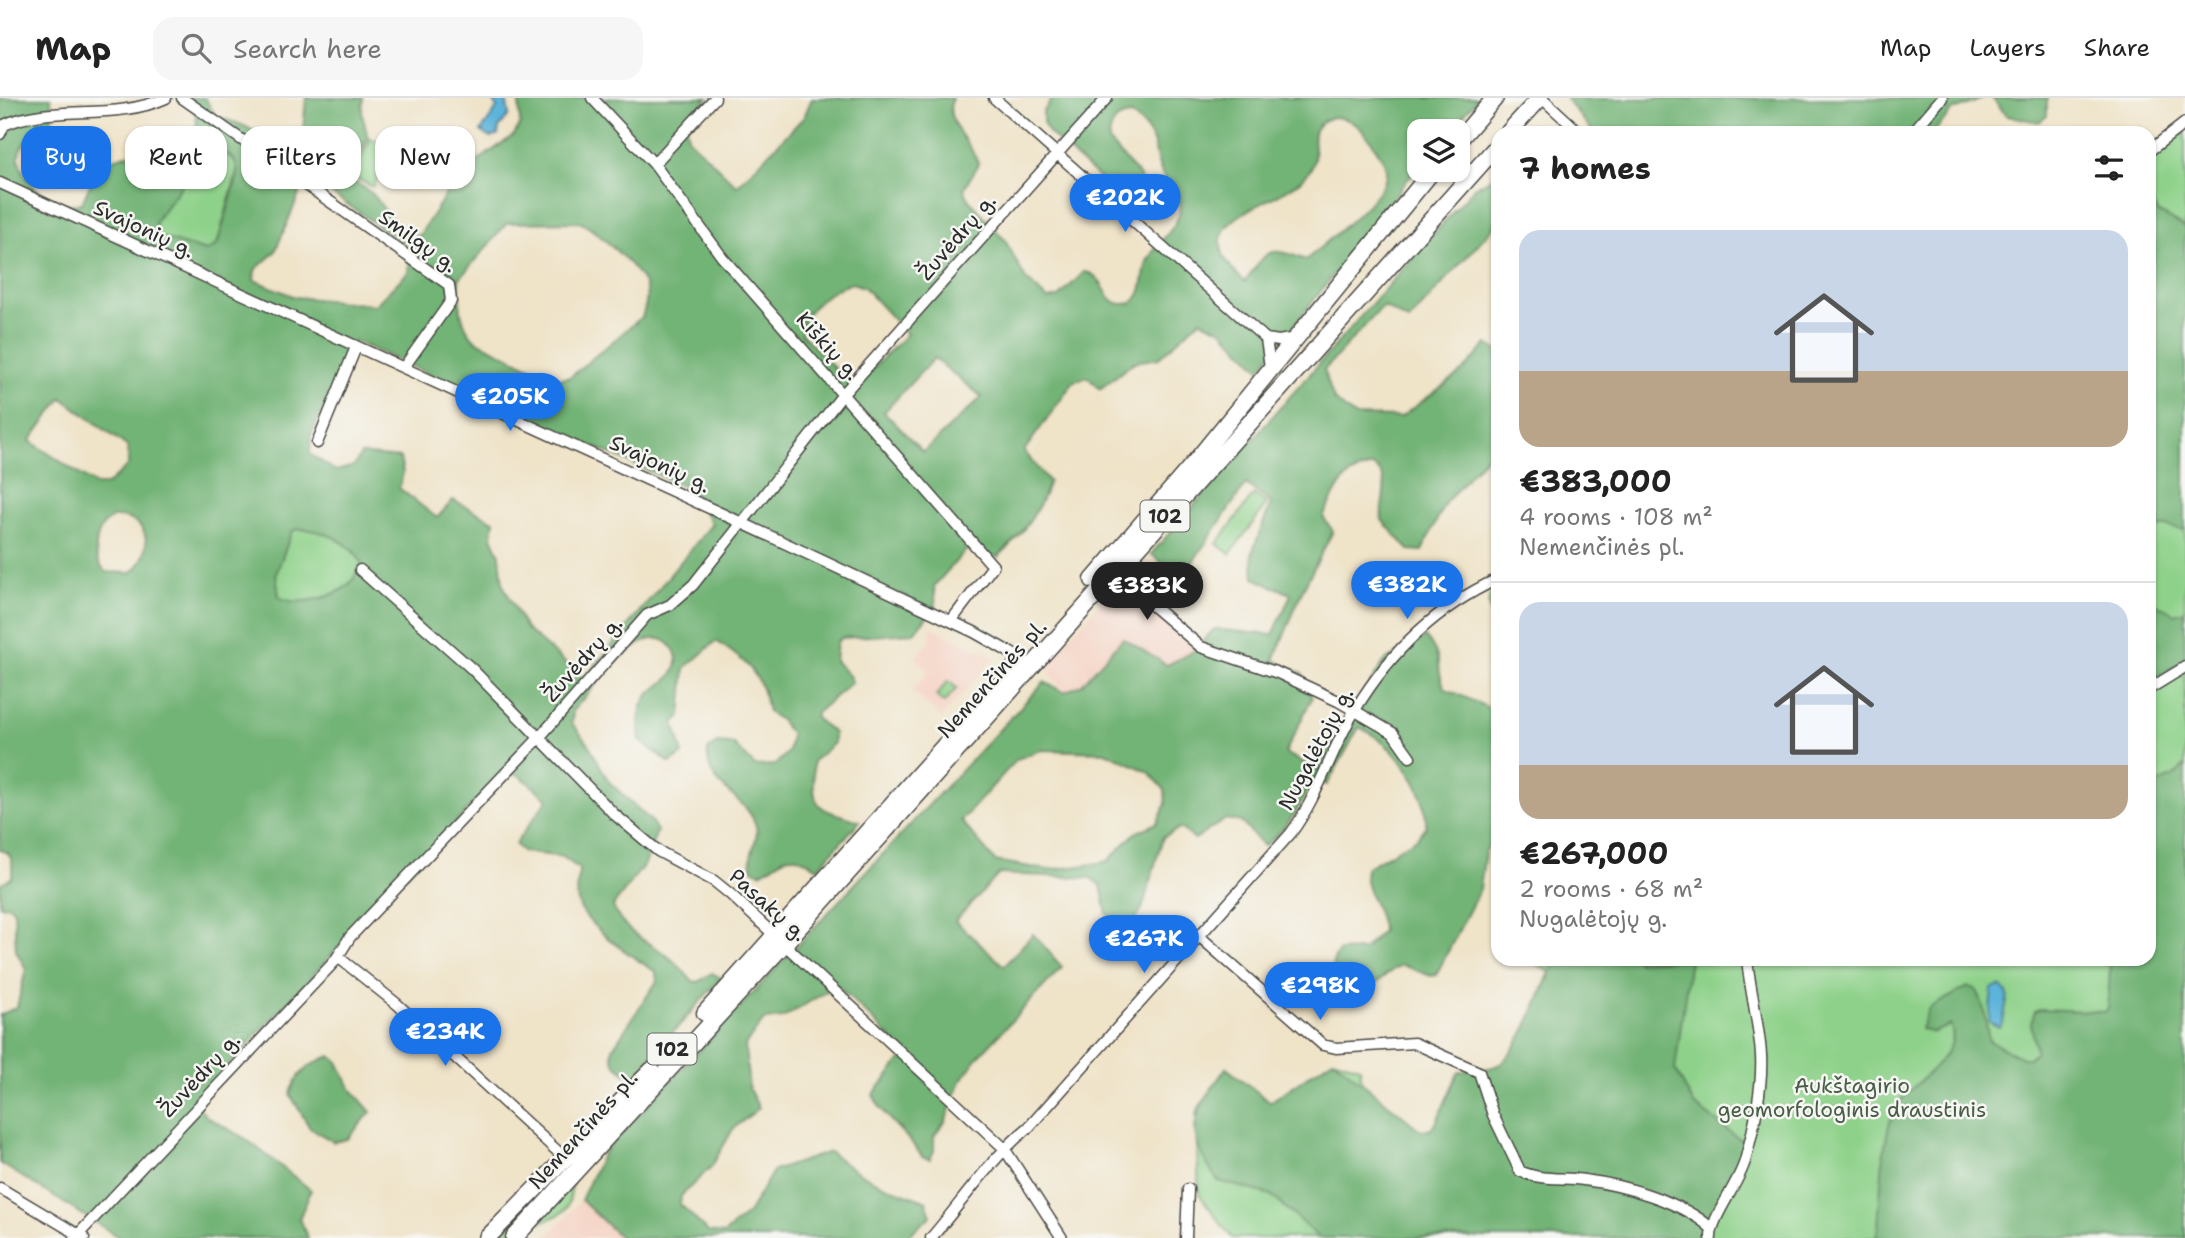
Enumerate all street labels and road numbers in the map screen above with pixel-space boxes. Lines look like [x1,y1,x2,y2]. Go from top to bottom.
street label: Žuvėdrų g. [911,187,1002,286]
street label: Svajonių g. [89,193,199,265]
street label: Smilgų g. [373,203,463,279]
street label: Kiškių g. [790,306,866,386]
street label: Svajonių g. [605,428,715,500]
road number: 102 [1140,500,1190,532]
street label: Žuvėdrų g. [536,610,629,708]
street label: Nemenčinės pl. [931,613,1053,745]
street label: Nugalėtojų g. [1272,683,1360,815]
street label: Pasakų g. [723,862,813,948]
street label: Žuvėdrų g. [153,1026,246,1123]
road number: 102 [648,1034,696,1065]
street label: Nemenčinės pl. [522,1064,644,1196]

